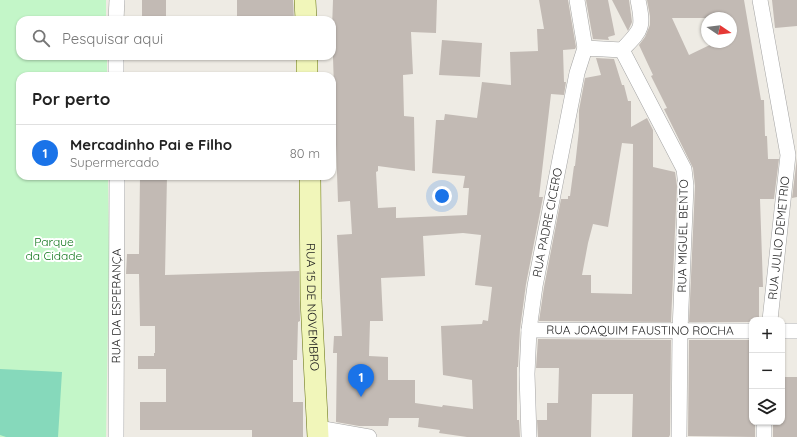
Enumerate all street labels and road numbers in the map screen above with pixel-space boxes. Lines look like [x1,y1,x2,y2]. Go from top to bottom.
street label: RUA PADRE CICERO [529,167,565,279]
street label: RUA JULIO DEMETRIO [765,175,792,301]
street label: RUA MIGUEL BENTO [674,179,691,293]
street label: RUA 15 DE NOVEMBRO [304,243,323,371]
street label: RUA DA ESPERANÇA [108,248,124,363]
street label: RUA JOAQUIM FAUSTINO ROCHA [546,322,734,338]

